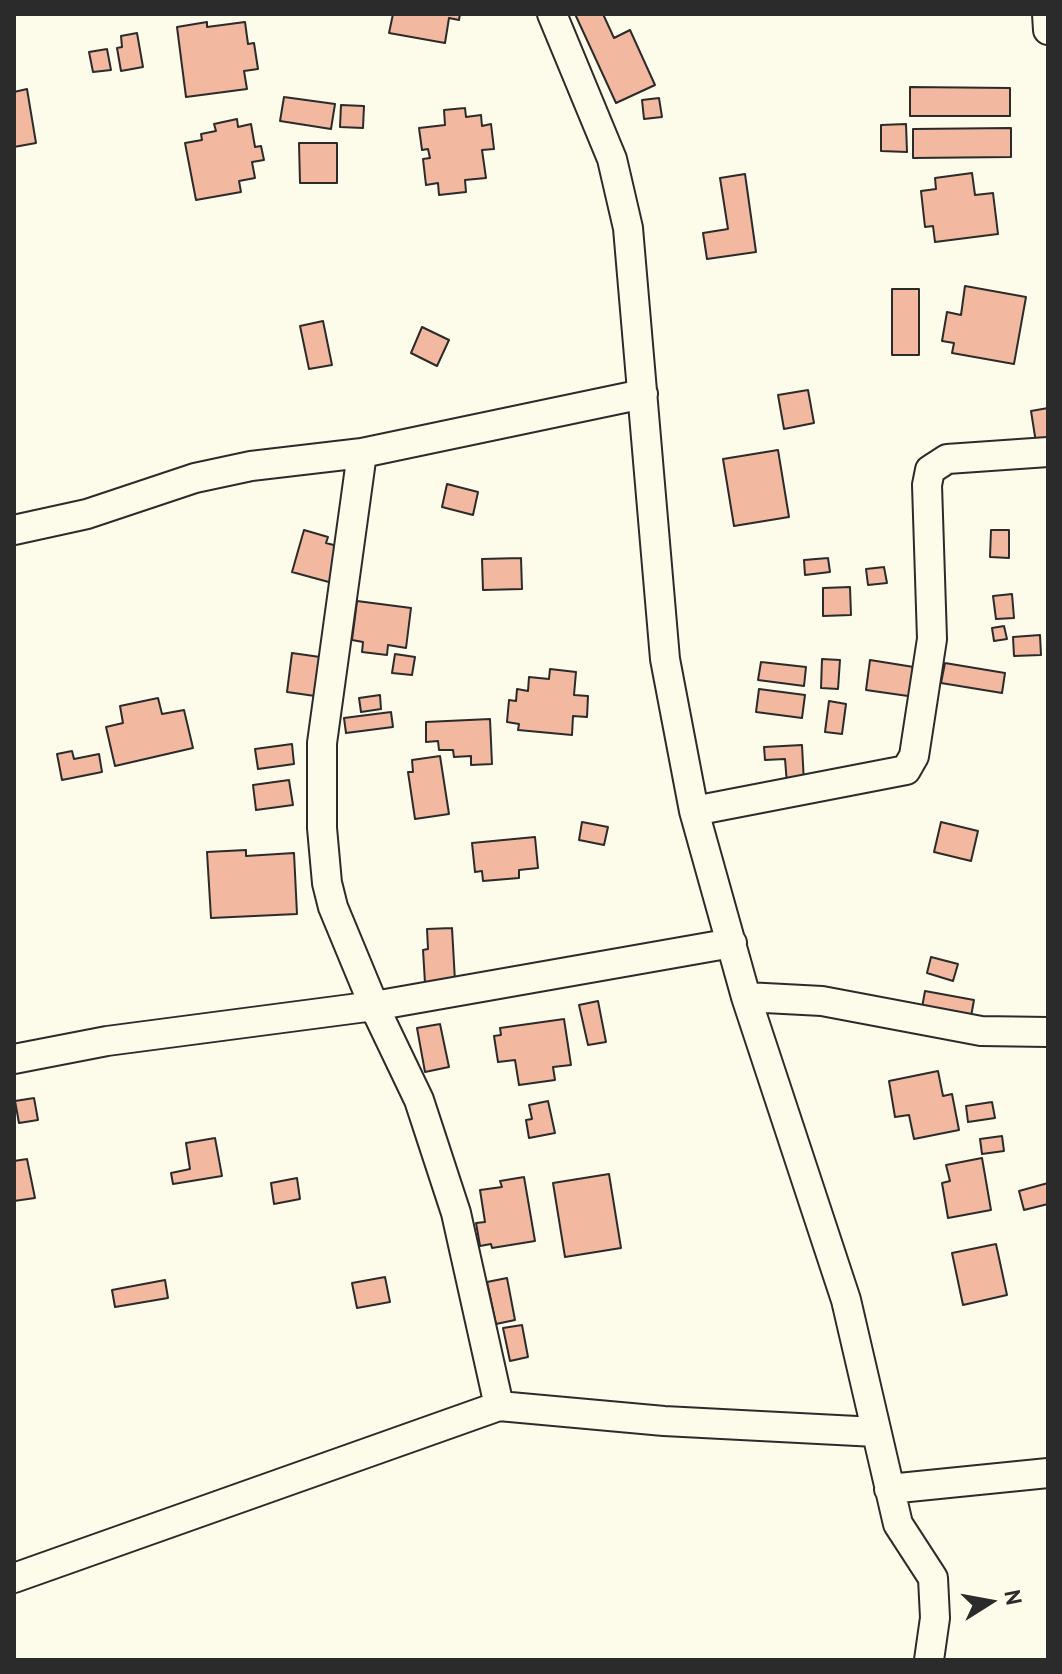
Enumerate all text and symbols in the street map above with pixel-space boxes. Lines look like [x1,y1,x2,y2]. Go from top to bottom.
north arrow [950,1562,1030,1642]
text: N [998,1588,1029,1607]

